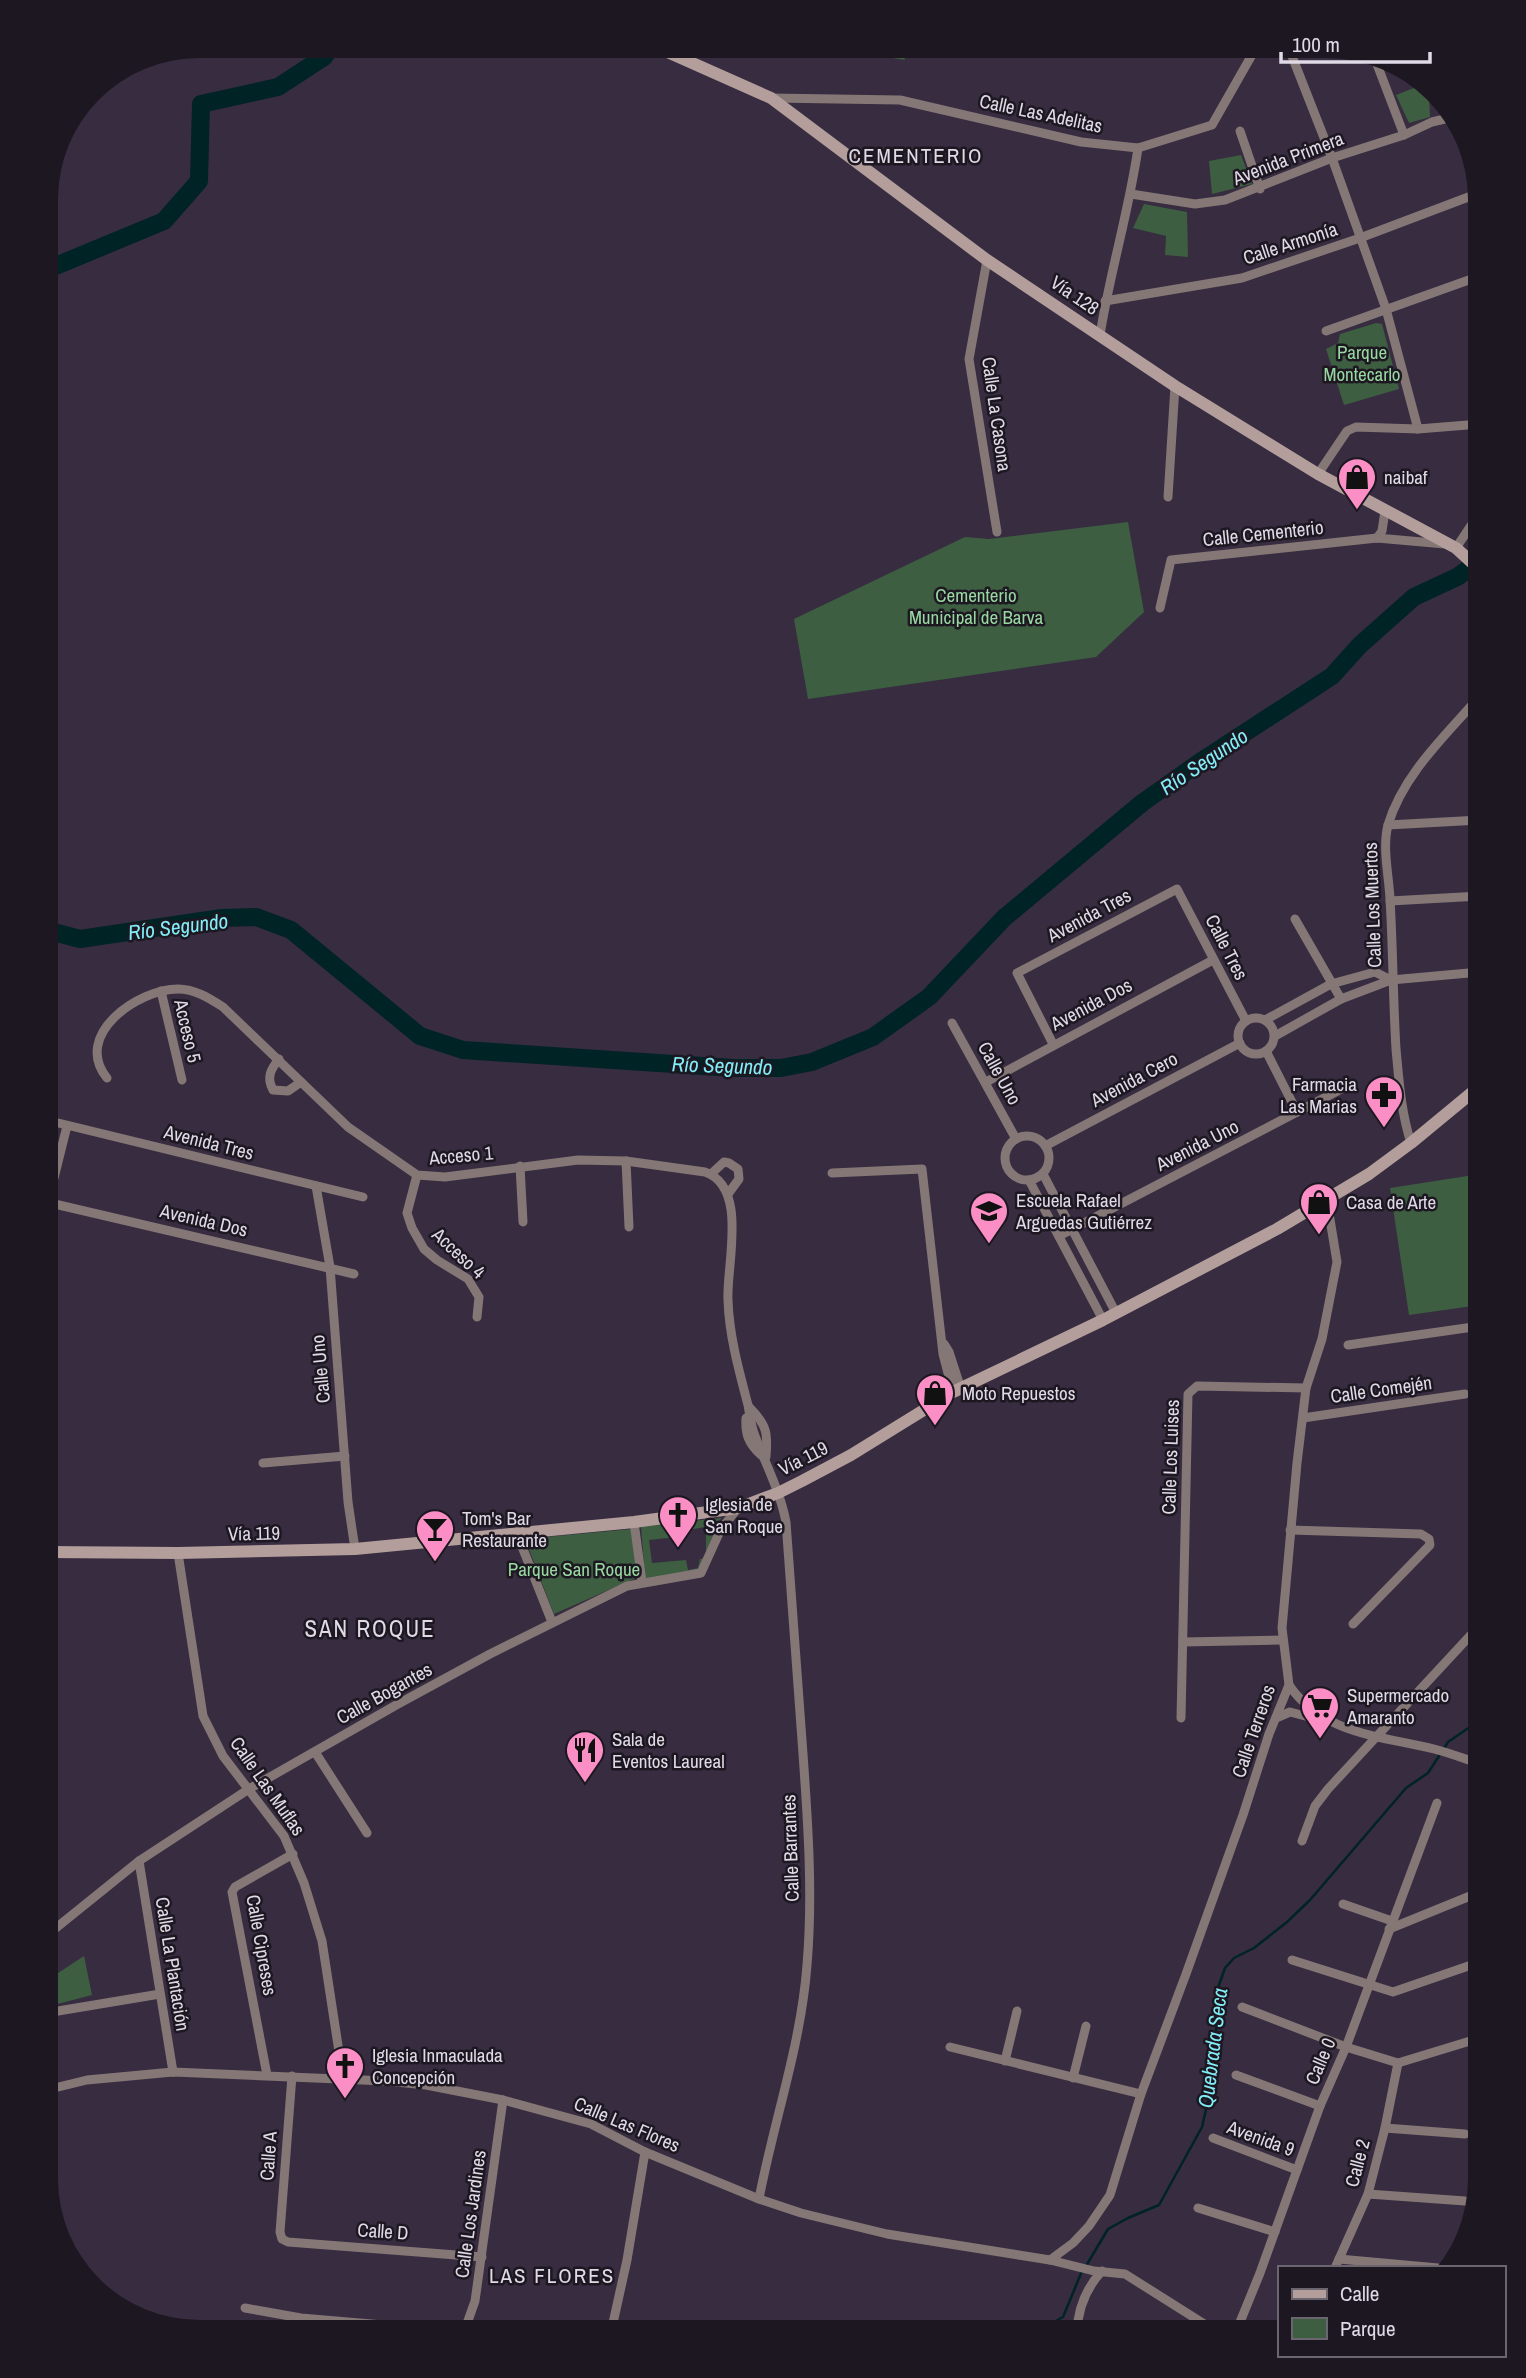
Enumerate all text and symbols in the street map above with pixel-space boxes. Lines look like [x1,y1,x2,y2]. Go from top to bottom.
scale bar [1281,21,1430,65]
text: 100 m [1292,30,1340,59]
street label: Calle Las Adelitas [977,87,1105,139]
street label: Avenida Primera [1228,125,1347,191]
district label: CEMENTERIO [849,141,983,170]
street label: Calle Armonía [1239,215,1341,270]
street label: Vía 128 [1046,269,1104,321]
park label: Parque Montecarlo [1323,339,1401,387]
street label: Calle La Casona [976,355,1018,473]
shop icon: naibaf [1336,456,1378,511]
place label: naibaf [1384,464,1428,490]
street label: Calle Cementerio [1201,514,1325,552]
park label: Cementerio Municipal de Barva [909,582,1043,630]
water label: Río Segundo [1154,721,1254,802]
street label: Calle Los Muertos [1357,842,1387,968]
street label: Avenida Tres [1042,882,1136,948]
water label: Río Segundo [126,906,230,947]
street label: Calle Tres [1199,910,1255,984]
street label: Avenida Dos [1045,972,1137,1037]
street label: Acceso 5 [168,996,208,1065]
street label: Calle Uno [972,1037,1028,1109]
street label: Avenida Cero [1085,1045,1182,1113]
water label: Río Segundo [671,1049,773,1082]
place label: Farmacia Las Marias [1280,1071,1357,1119]
pharmacy icon: Farmacia Las Marias [1363,1074,1405,1129]
street label: Avenida Uno [1150,1113,1243,1177]
street label: Avenida Tres [160,1118,257,1166]
street label: Acceso 1 [427,1139,494,1171]
shop icon: Casa de Arte [1298,1181,1340,1236]
place label: Escuela Rafael Arguedas Gutiérrez [1015,1187,1152,1235]
place label: Casa de Arte [1346,1189,1436,1215]
school or university icon: Escuela Rafael Arguedas Gutiérrez [968,1190,1010,1245]
street label: Avenida Dos [157,1197,250,1243]
street label: Acceso 4 [426,1221,492,1285]
street label: Calle Uno [304,1334,336,1404]
street label: Calle Comején [1329,1369,1433,1409]
shop icon: Moto Repuestos [914,1372,956,1427]
place label: Moto Repuestos [962,1380,1076,1406]
street label: Calle Los Luises [1155,1399,1185,1515]
street label: Vía 119 [774,1435,832,1481]
place label: Iglesia de San Roque [705,1491,783,1539]
church icon: Iglesia de San Roque [657,1494,699,1549]
place label: Tom's Bar Restaurante [462,1505,547,1553]
bar icon: Tom's Bar Restaurante [414,1508,456,1563]
street label: Vía 119 [228,1520,280,1546]
park label: Parque San Roque [508,1556,640,1582]
district label: SAN ROQUE [304,1613,436,1644]
street label: Calle Bogantes [331,1656,437,1730]
street label: Calle Terreros [1225,1681,1281,1781]
place label: Supermercado Amaranto [1346,1682,1449,1730]
supermarket icon: Supermercado Amaranto [1299,1685,1341,1740]
place label: Sala de Eventos Laureal [612,1726,725,1774]
restaurant icon: Sala de Eventos Laureal [564,1729,606,1784]
street label: Calle Las Muflas [224,1731,312,1841]
street label: Calle Barrantes [775,1794,805,1902]
street label: Calle Cipreses [240,1892,284,1998]
street label: Calle La Plantación [150,1895,196,2033]
water label: Quebrada Seca [1191,1986,1234,2110]
street label: Calle 0 [1299,2034,1341,2088]
place label: Iglesia Inmaculada Concepción [372,2042,503,2090]
church icon: Iglesia Inmaculada Concepción [324,2045,366,2100]
street label: Calle Las Flores [570,2090,684,2158]
street label: Avenida 9 [1223,2113,1298,2162]
street label: Calle A [253,2130,283,2182]
street label: Calle 2 [1338,2136,1376,2190]
street label: Calle Los Jardines [448,2148,492,2280]
street label: Calle D [357,2216,409,2246]
district label: LAS FLORES [489,2261,615,2290]
legend [1278,2266,1505,2357]
text: Calle [1340,2279,1379,2308]
text: Parque [1340,2314,1396,2343]

